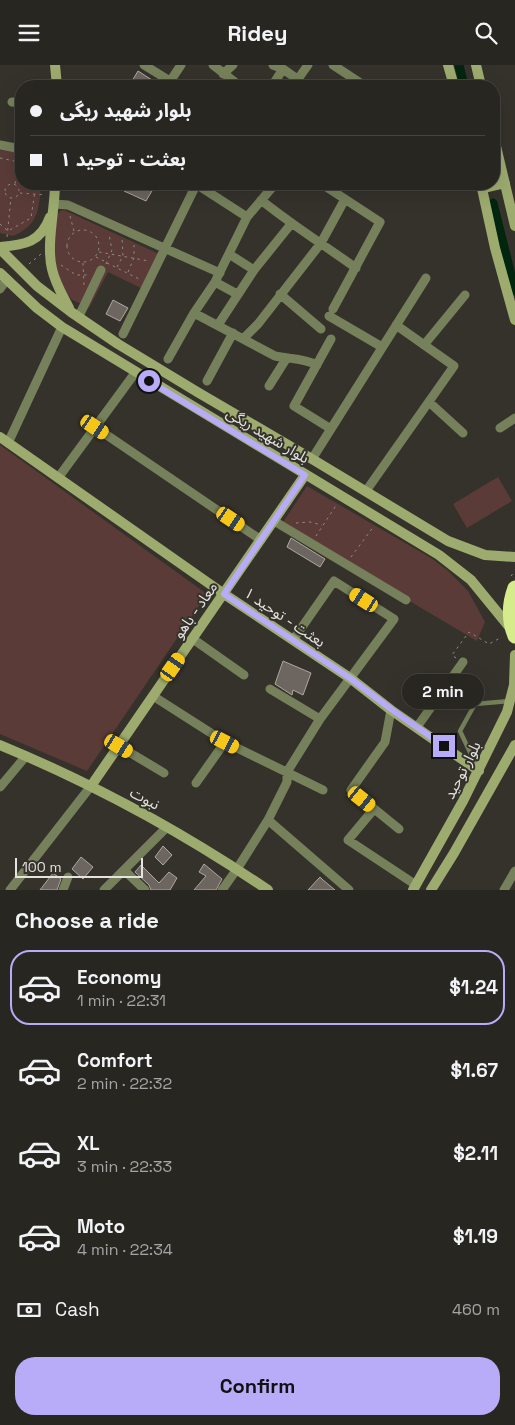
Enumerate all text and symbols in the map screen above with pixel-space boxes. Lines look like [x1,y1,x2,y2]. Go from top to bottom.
icon: menu [15,19,43,47]
text: Ridey [227,19,288,47]
icon: search [472,19,500,47]
text: بلوار شهید ریگی [60,98,192,123]
text: بعثت - توحید ۱ [60,147,186,172]
route start [138,370,160,392]
street label: بلوار شهید ریگی [223,403,313,467]
car [78,412,111,442]
car [214,504,247,534]
street label: معاد - باهو [169,578,221,642]
street label: بعثت - توحید ۱ [241,583,329,651]
car [347,586,380,614]
car [158,650,187,684]
callout: 2 min [403,673,485,709]
text: 2 min [422,681,464,702]
car [208,729,241,755]
car [102,732,135,760]
route end [433,735,455,757]
street label: بلوار توحید [439,738,485,802]
street label: نبوت [127,782,163,814]
car [345,784,378,814]
scale bar [15,855,142,878]
text: 100 m [22,858,61,876]
text: Choose a ride [15,906,159,934]
icon: car [17,965,62,1010]
text: Economy [77,965,161,990]
text: $1.24 [449,975,498,1000]
text: 1 min · 22:31 [77,990,166,1011]
icon: car [17,1048,62,1093]
text: Comfort [77,1048,153,1073]
text: $1.67 [450,1058,498,1083]
text: 2 min · 22:32 [77,1073,172,1094]
icon: car [17,1131,62,1176]
text: XL [77,1131,100,1156]
text: $2.11 [453,1141,498,1166]
text: 3 min · 22:33 [77,1156,172,1177]
icon: car [17,1214,62,1259]
text: Moto [77,1214,125,1239]
text: $1.19 [453,1224,498,1249]
text: 4 min · 22:34 [77,1239,173,1260]
icon: cash [15,1296,43,1324]
text: Cash [55,1297,100,1322]
text: 460 m [452,1299,500,1320]
button: Confirm [15,1357,500,1415]

